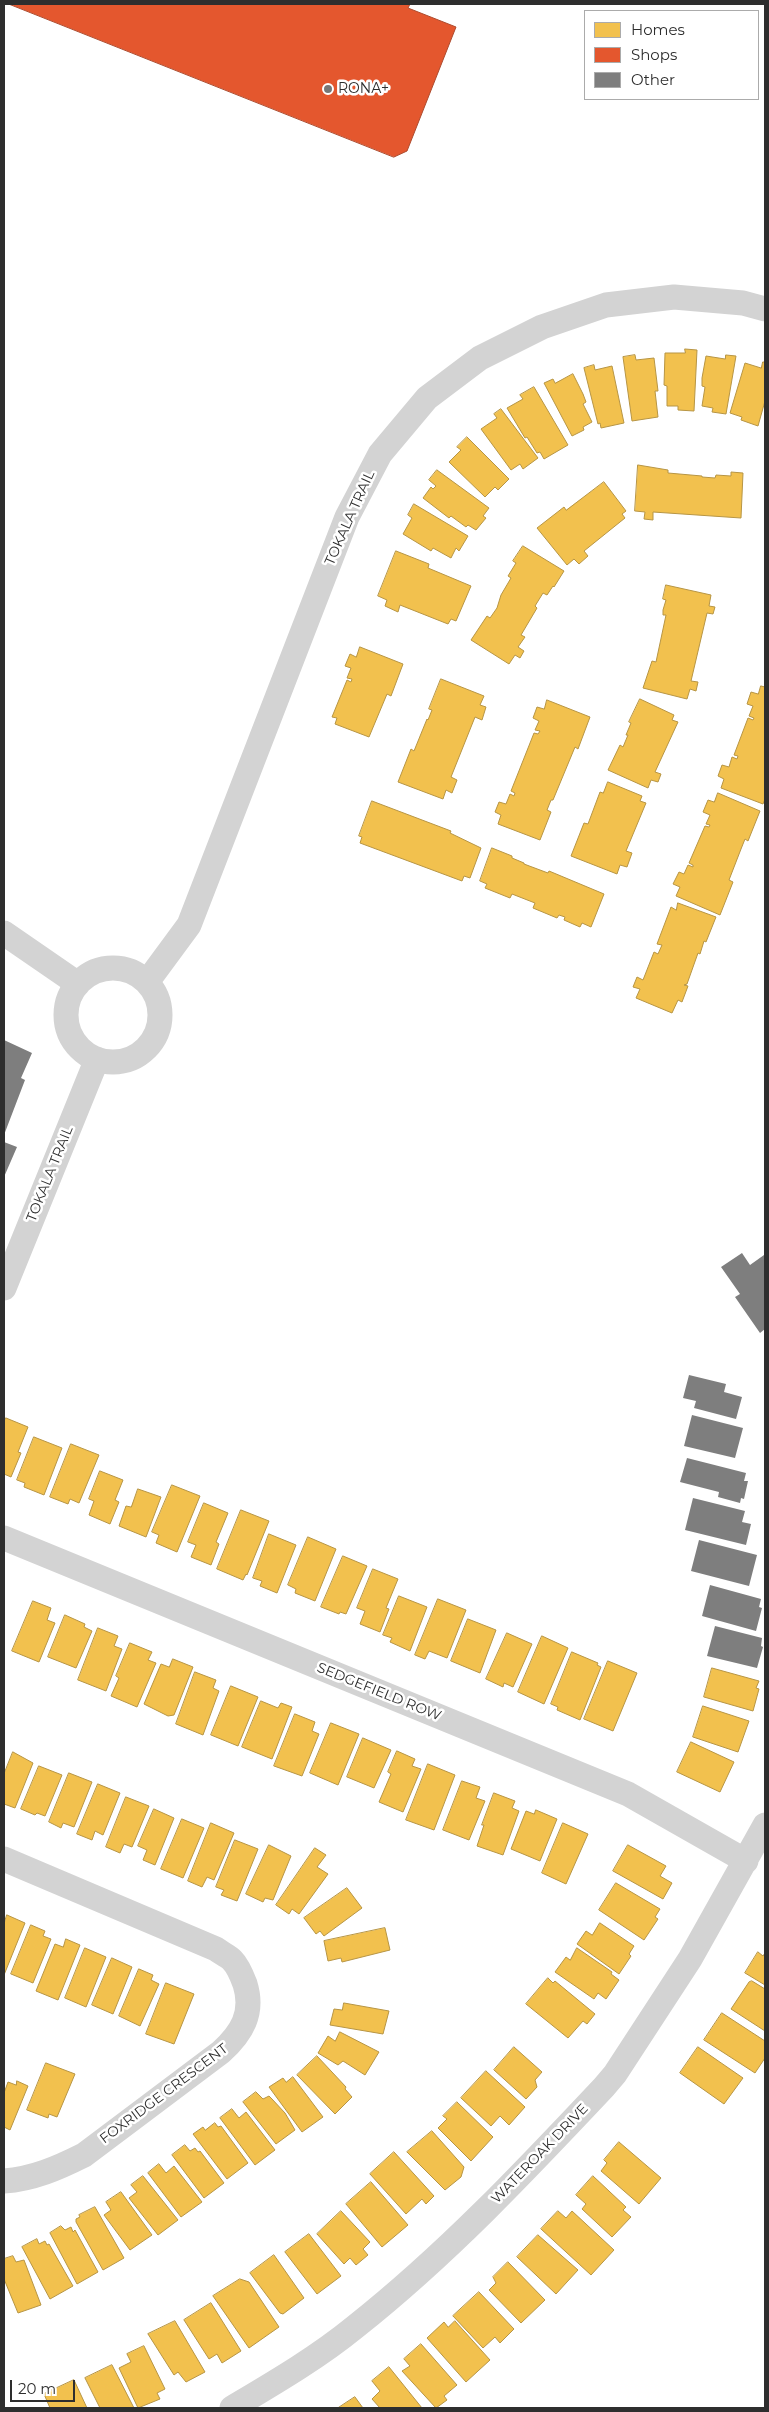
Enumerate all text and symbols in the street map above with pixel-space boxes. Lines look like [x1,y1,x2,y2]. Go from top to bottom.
legend [584,10,759,100]
text: Homes [631,20,685,39]
text: Shops [631,45,677,64]
text: Other [631,70,675,89]
place label: RONA+ [338,81,389,97]
marker: RONA+ [322,83,334,95]
street label: TOKALA TRAIL [322,468,378,568]
street label: TOKALA TRAIL [23,1124,77,1224]
street label: SEDGEFIELD ROW [314,1659,444,1725]
street label: FOXRIDGE CRESCENT [97,2040,231,2148]
street label: WATEROAK DRIVE [488,2101,592,2207]
scale bar [12,2370,78,2402]
text: 20 m [18,2379,56,2398]

